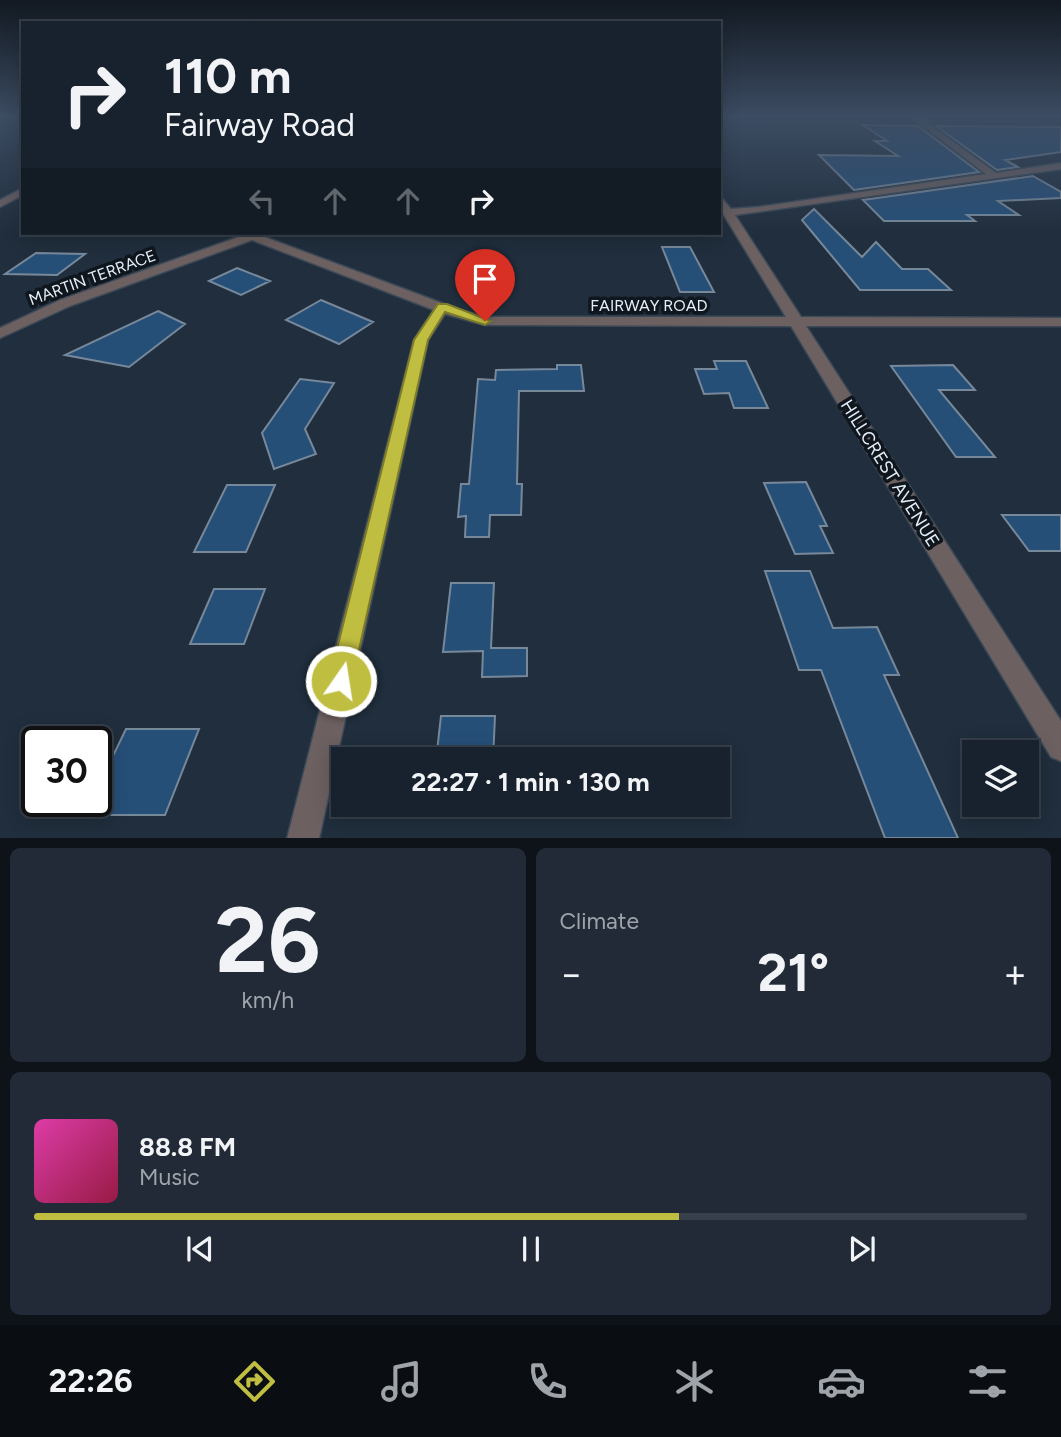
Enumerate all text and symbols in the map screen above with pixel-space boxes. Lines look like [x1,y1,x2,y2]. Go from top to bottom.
text: 110 m [164,46,292,105]
icon: right [49,49,140,140]
text: Fairway Road [164,106,355,144]
icon: left [243,182,281,220]
icon: ahead [316,182,354,220]
icon: ahead [389,182,427,220]
icon: right [462,182,500,220]
street label: MARTIN TERRACE [26,246,158,309]
pin [455,249,515,321]
icon: arrive [466,260,504,298]
street label: FAIRWAY ROAD [590,296,708,315]
street label: HILLCREST AVENUE [836,395,944,551]
position arrow [304,644,378,718]
speed limit sign: 30 [21,726,112,817]
map controls [962,740,1039,817]
button: layers [962,740,1039,817]
text: 22:27 · 1 min · 130 m [411,766,650,798]
text: 26 [215,886,320,995]
text: Climate [560,907,639,935]
text: 21° [757,942,829,1004]
text: − [560,951,583,997]
text: + [1003,951,1027,997]
text: km/h [241,986,294,1014]
text: 88.8 FM [139,1131,236,1163]
text: Music [139,1163,200,1191]
icon: previous [181,1230,219,1268]
icon: pause [512,1230,550,1268]
icon: next [843,1230,881,1268]
icon: directions [230,1357,279,1406]
icon: music [377,1357,426,1406]
icon: phone [523,1357,572,1406]
icon: climate [670,1357,719,1406]
icon: car [817,1357,866,1406]
icon: filters [963,1357,1012,1406]
text: 22:26 [49,1362,133,1400]

